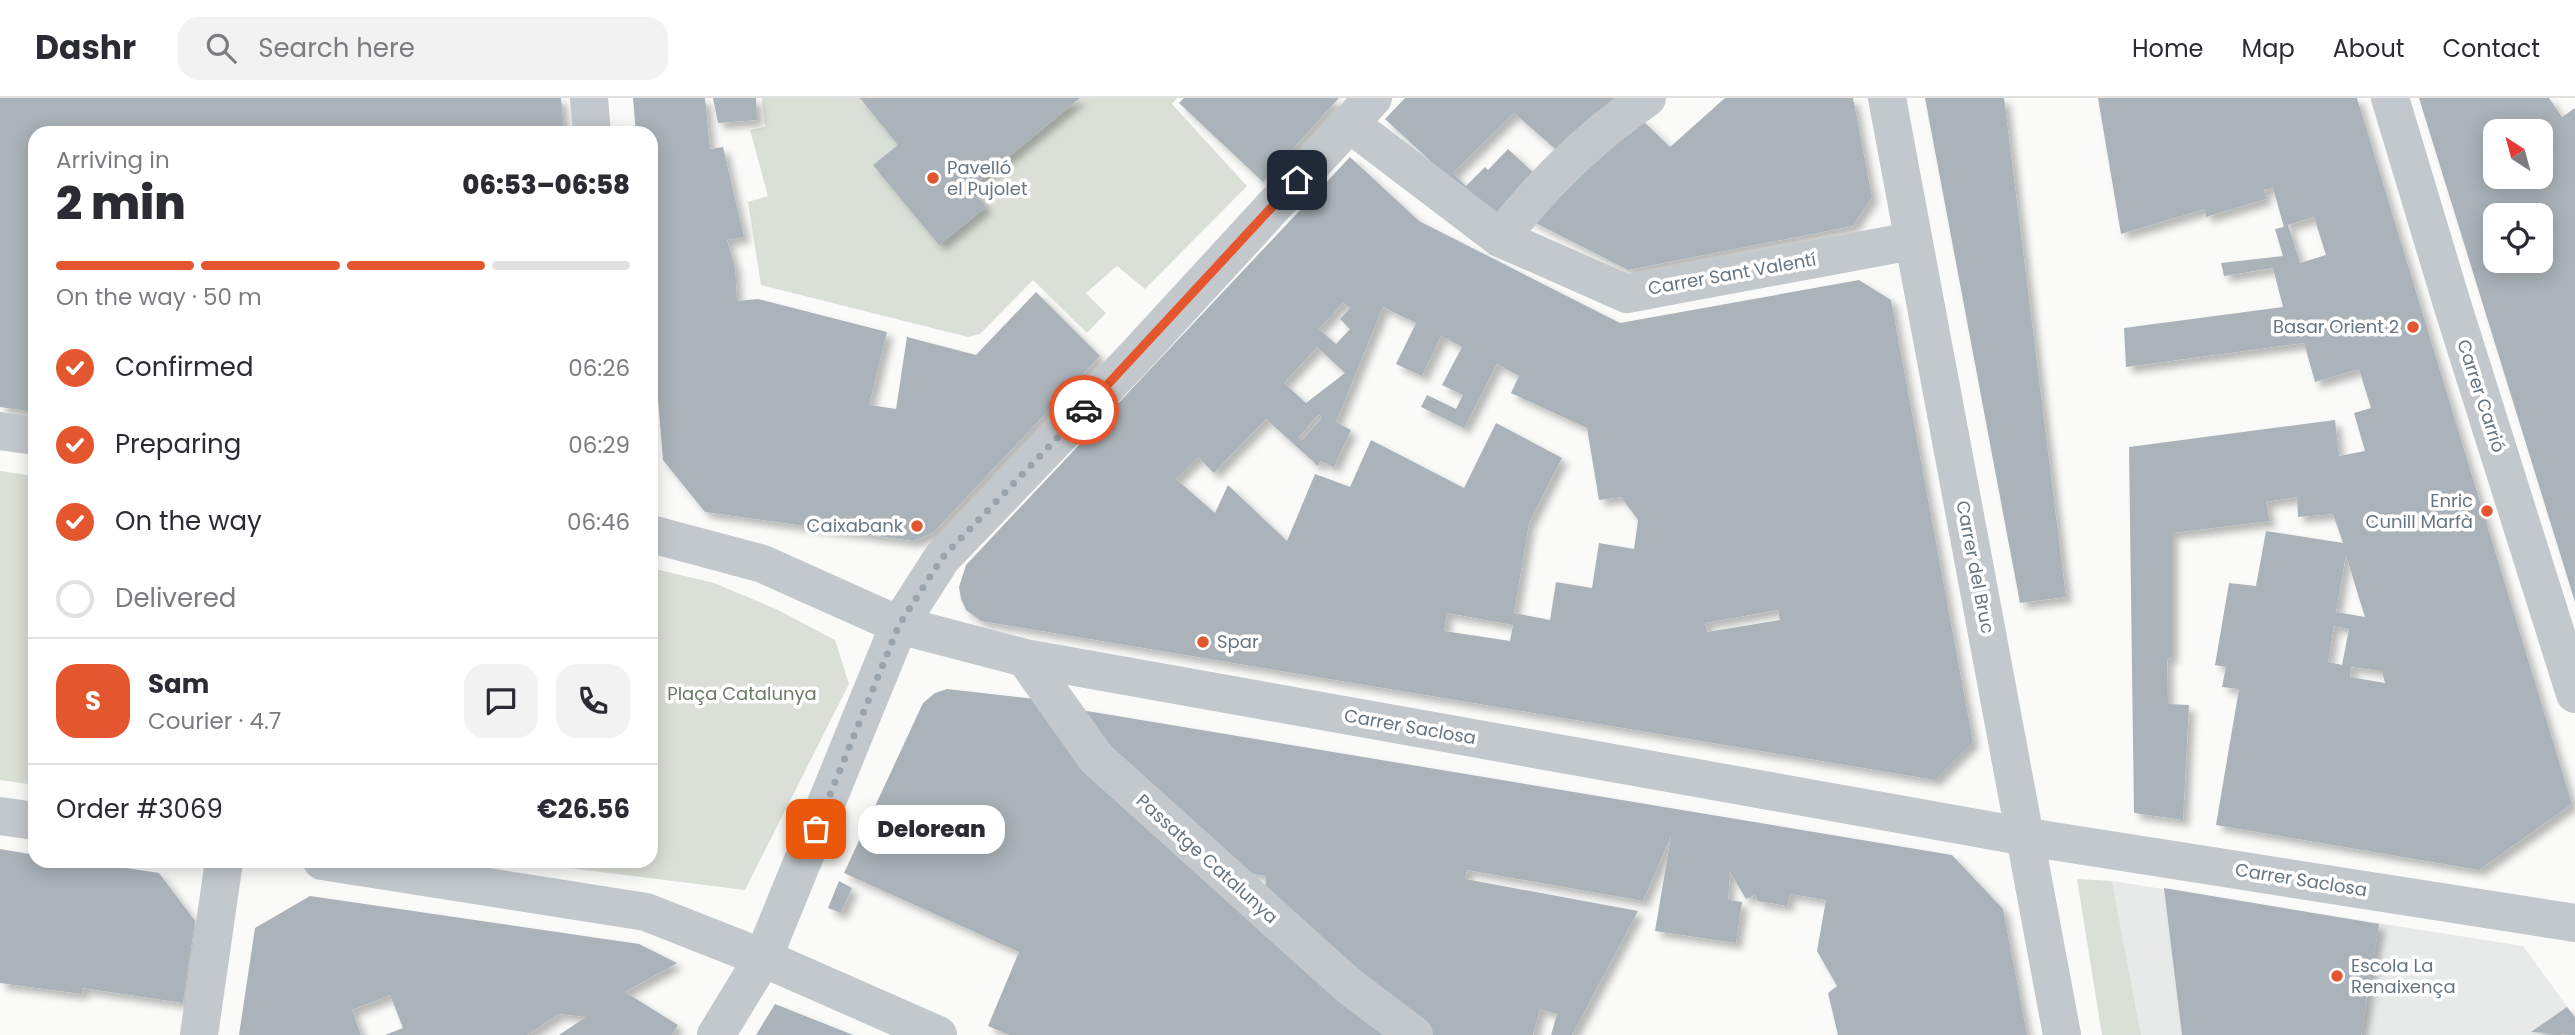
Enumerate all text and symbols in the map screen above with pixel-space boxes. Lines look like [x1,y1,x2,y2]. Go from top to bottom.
search box [178,17,668,80]
text: Dashr [35,24,136,71]
icon: search [202,29,240,67]
text: Search here [258,30,415,66]
text: Home [2132,32,2204,65]
text: Map [2242,32,2295,65]
text: About [2333,32,2404,65]
text: Contact [2442,32,2540,65]
north arrow [2483,119,2553,189]
map controls [2483,119,2553,273]
text: Arriving in [56,144,170,176]
pin [1267,150,1327,210]
place label: Pavelló el Pujolet [947,155,1027,201]
icon: home [1278,161,1316,199]
text: 06:53–06:58 [462,167,630,203]
marker: Pavelló el Pujolet [925,170,941,186]
text: 2 min [56,171,186,235]
button: locate [2483,203,2553,273]
street label: Carrer Sant Valentí [1646,246,1818,301]
text: On the way · 50 m [56,281,262,313]
place label: Basar Orient 2 [2273,314,2399,339]
marker: Basar Orient 2 [2405,319,2421,335]
street label: Carrer Carrió [2451,336,2512,456]
icon: check [56,349,94,387]
text: Confirmed [115,349,253,385]
text: 06:26 [568,352,630,384]
courier [1049,375,1119,445]
icon: car [1065,391,1103,429]
icon: check [56,426,94,464]
text: Preparing [115,426,241,462]
text: 06:29 [568,429,630,461]
place label: Enric Cunill Marfà [2366,488,2473,534]
street label: Carrer del Bruc [1950,498,2001,636]
icon: check [56,503,94,541]
text: On the way [115,503,262,539]
marker: Enric Cunill Marfà [2479,503,2495,519]
text: 06:46 [567,506,630,538]
place label: Caixabank [807,513,904,538]
marker: Caixabank [909,518,925,534]
text: Delivered [115,580,236,616]
place label: Spar [1217,629,1259,654]
marker: Spar [1195,634,1211,650]
button: chat [464,664,538,738]
button: phone [556,664,630,738]
text: Sam [148,666,209,702]
park label: Plaça Catalunya [667,681,817,706]
text: S [85,683,101,719]
street label: Carrer Saclosa [1342,703,1478,750]
text: Courier · 4.7 [148,705,281,737]
street label: Passatge Catalunya [1131,788,1284,929]
text: Order #3069 [56,791,223,827]
text: €26.56 [537,791,630,827]
pin [786,799,846,859]
callout: Delorean [858,804,1005,854]
icon: bag [797,810,835,848]
text: Delorean [877,813,986,845]
street label: Carrer Saclosa [2233,857,2369,902]
place label: Escola La Renaixença [2351,953,2456,999]
marker: Escola La Renaixença [2329,968,2345,984]

